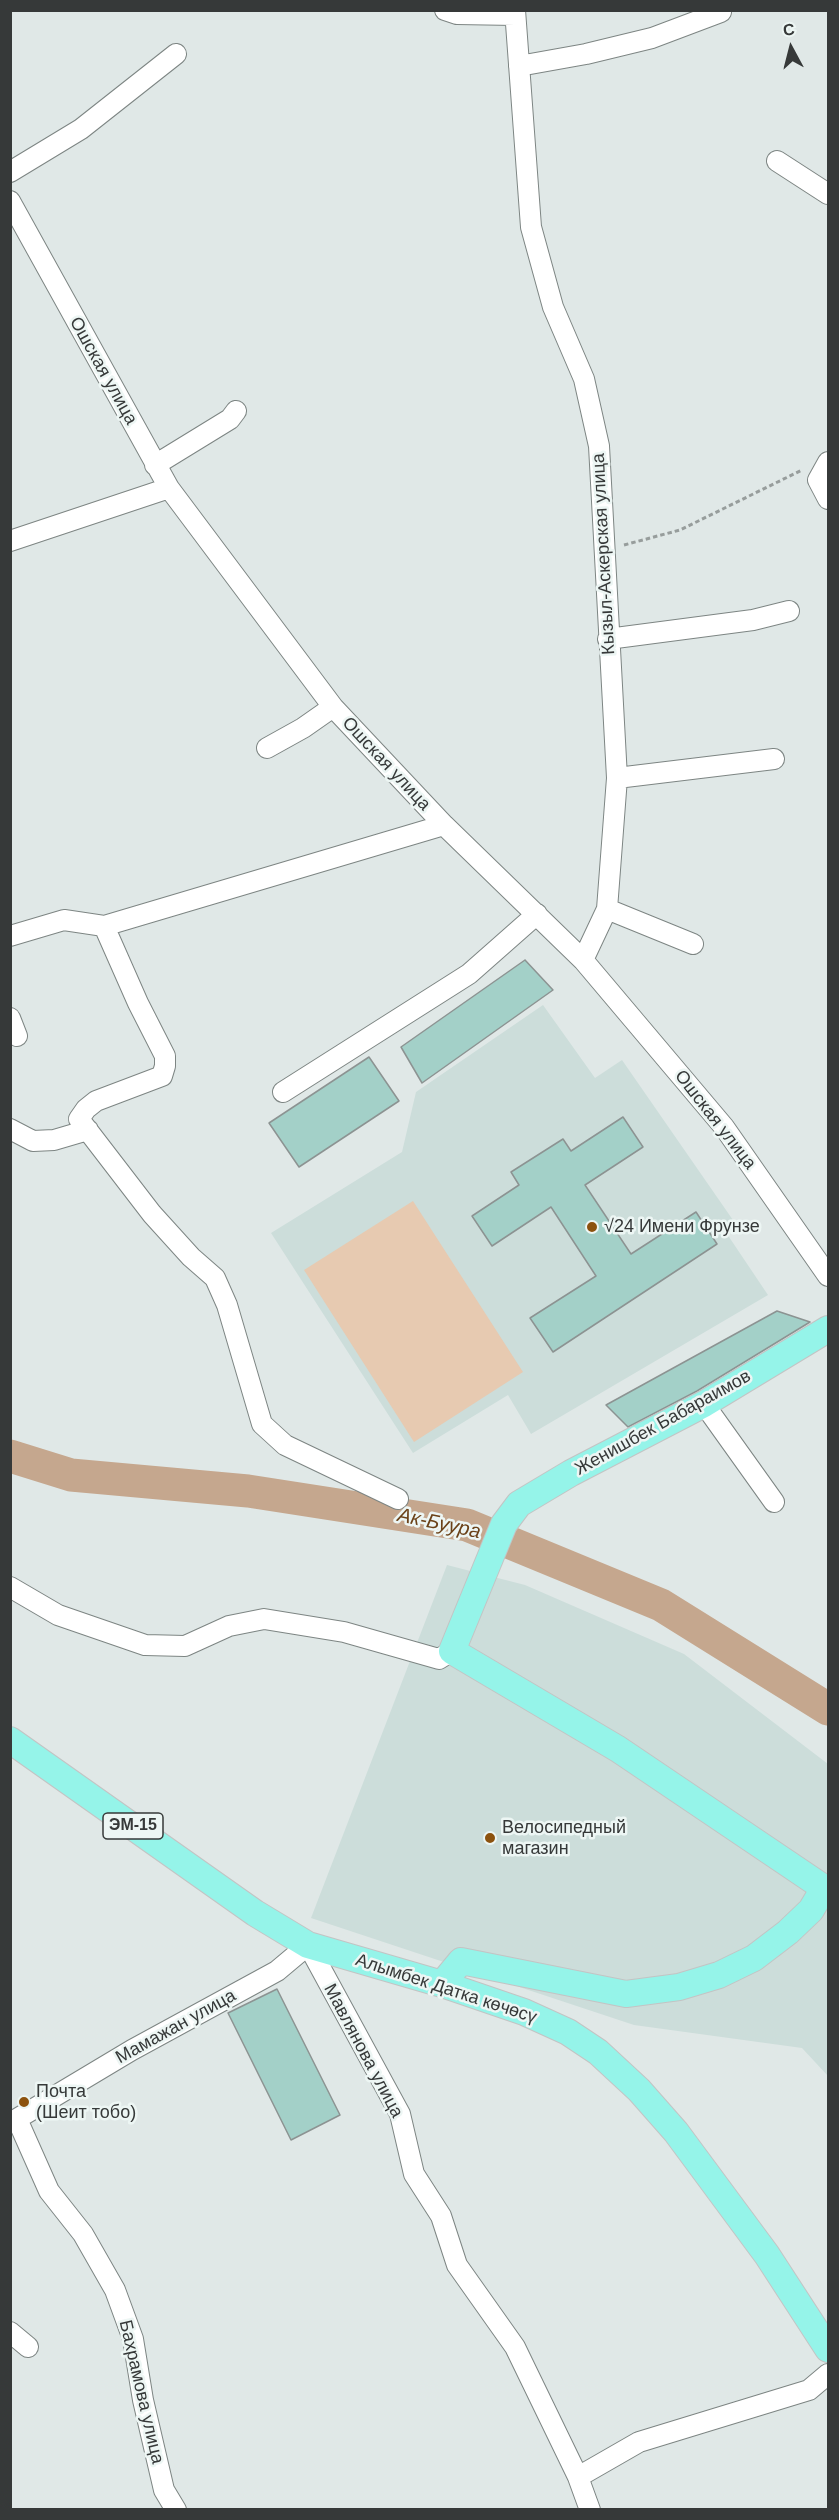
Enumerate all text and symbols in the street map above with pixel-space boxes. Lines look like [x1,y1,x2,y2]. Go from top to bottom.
north arrow [761,18,821,78]
text: С [782,20,796,39]
street label: Ошская улица [64,313,142,429]
street label: Кызыл-Аскерская улица [588,453,620,655]
street label: Ошская улица [337,713,435,815]
street label: Ошская улица [670,1066,760,1174]
place label: √24 Имени Фрунзе [604,1216,760,1238]
marker: √24 Имени Фрунзе [585,1220,599,1234]
street label: Женишбек Бабараимов [571,1366,755,1480]
water label: Ак-Буура [395,1504,483,1544]
road number: ЭМ-15 [103,1813,163,1839]
place label: Велосипедный магазин [502,1817,626,1860]
marker: Велосипедный магазин [483,1831,497,1845]
street label: Алымбек Датка көчөсү [353,1949,539,2029]
street label: Мавлянова улица [319,1980,407,2122]
street label: Мамажан улица [112,1985,240,2069]
place label: Почта (Шеит тобо) [36,2081,136,2124]
marker: Почта (Шеит тобо) [17,2095,31,2109]
street label: Бахрамова улица [114,2318,168,2466]

